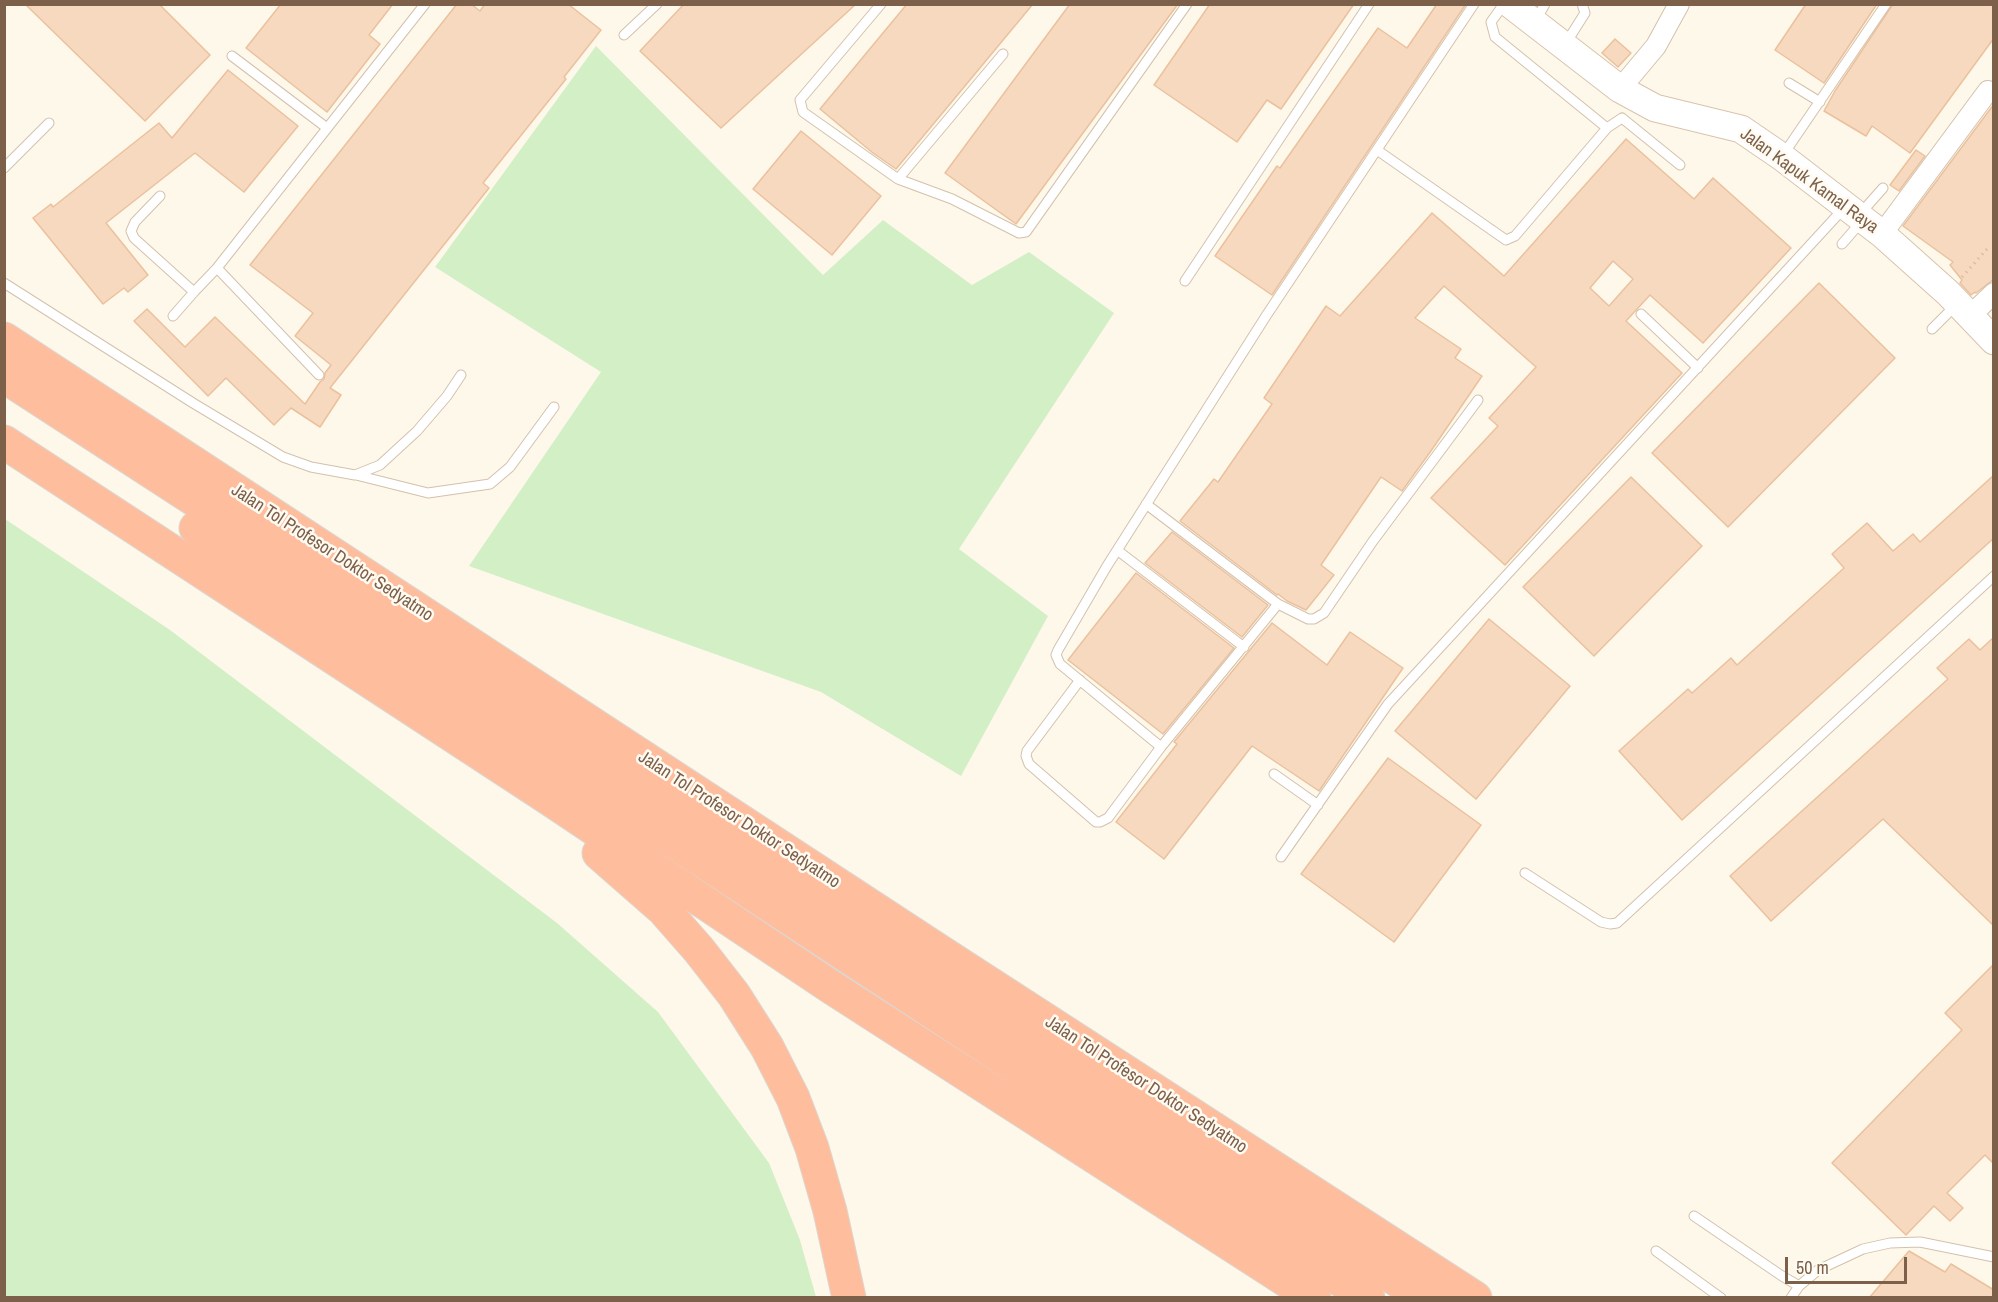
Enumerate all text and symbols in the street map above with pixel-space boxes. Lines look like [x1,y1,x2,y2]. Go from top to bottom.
street label: Jalan Kapuk Kamal Raya [1736,124,1882,238]
street label: Jalan Tol Profesor Doktor Sedyatmo [227,480,437,626]
street label: Jalan Tol Profesor Doktor Sedyatmo [634,747,844,893]
street label: Jalan Tol Profesor Doktor Sedyatmo [1041,1012,1251,1158]
scale bar [1788,1245,1910,1283]
text: 50 m [1796,1255,1829,1280]

